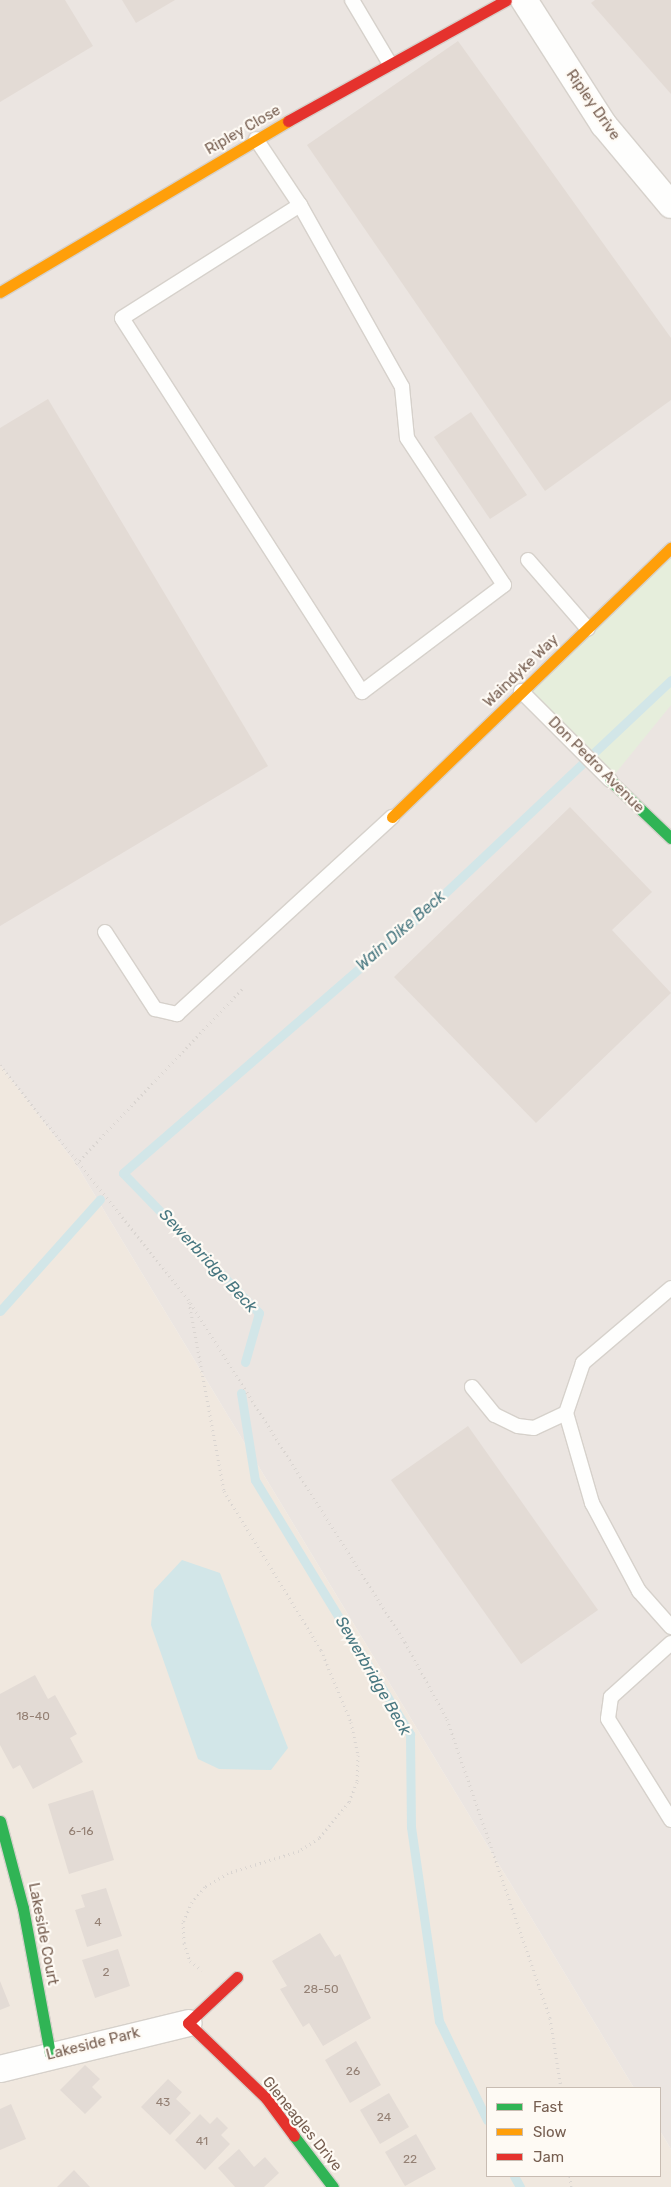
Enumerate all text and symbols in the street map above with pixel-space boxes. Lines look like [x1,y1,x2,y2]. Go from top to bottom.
street label: Ripley Drive [562,66,624,144]
street label: Ripley Close [202,101,284,159]
street label: Waindyke Way [480,631,562,711]
street label: Don Pedro Avenue [544,713,648,817]
water label: Wain Dike Beck [352,887,450,975]
water label: Sewerbridge Beck [155,1205,261,1317]
water label: Sewerbridge Beck [331,1613,415,1739]
house number: 18-40 [16,1710,50,1724]
house number: 6-16 [69,1825,93,1839]
street label: Lakeside Court [24,1881,62,1987]
house number: 4 [94,1916,102,1930]
house number: 2 [102,1966,110,1980]
house number: 28-50 [303,1983,339,1997]
street label: Lakeside Park [44,2024,142,2064]
house number: 26 [346,2065,360,2079]
street label: Gleneagles Drive [258,2073,346,2175]
legend [486,2087,661,2177]
house number: 43 [156,2096,170,2110]
text: Fast [533,2098,563,2116]
house number: 24 [377,2111,391,2125]
text: Slow [533,2123,566,2141]
house number: 41 [196,2135,208,2149]
text: Jam [533,2148,564,2166]
house number: 22 [403,2153,417,2167]

